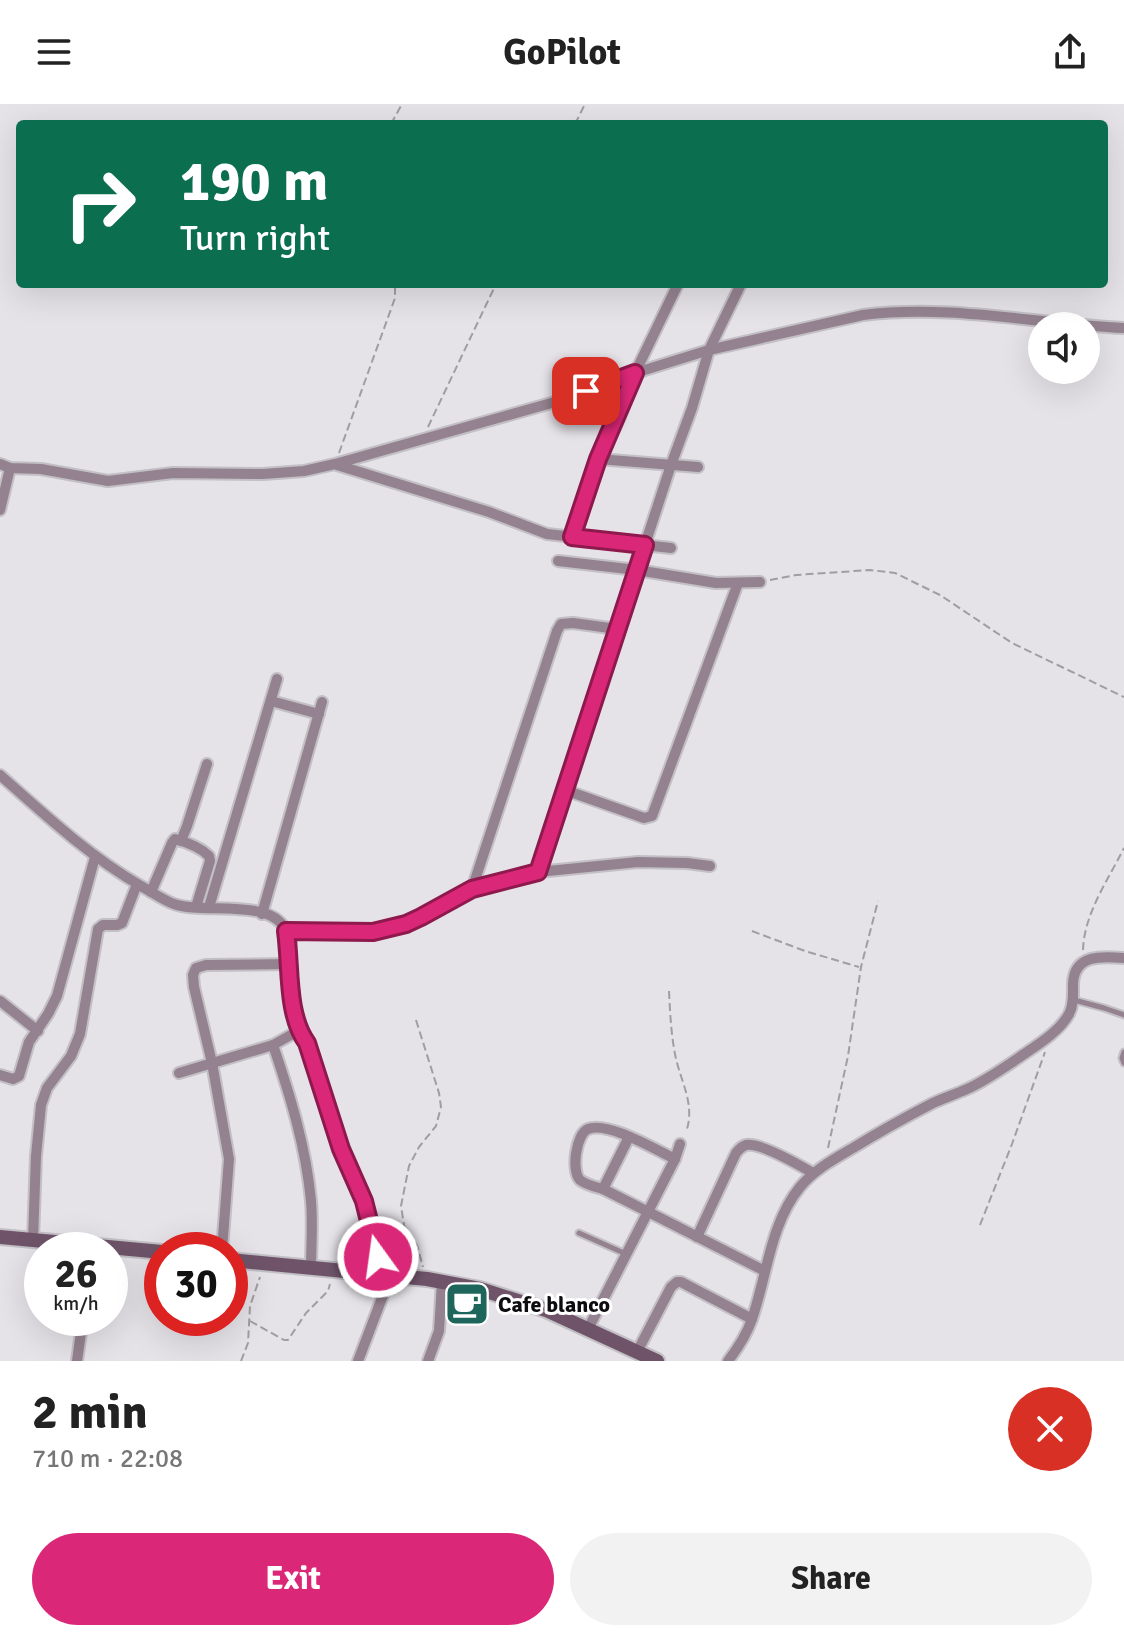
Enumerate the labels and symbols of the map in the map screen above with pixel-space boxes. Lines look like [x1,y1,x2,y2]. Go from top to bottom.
pin [552,357,620,425]
position arrow [336,1215,420,1299]
speed limit sign: 30 [144,1232,248,1336]
cafe icon: Cafe blanco [443,1280,491,1328]
place label: Cafe blanco [498,1291,610,1318]

